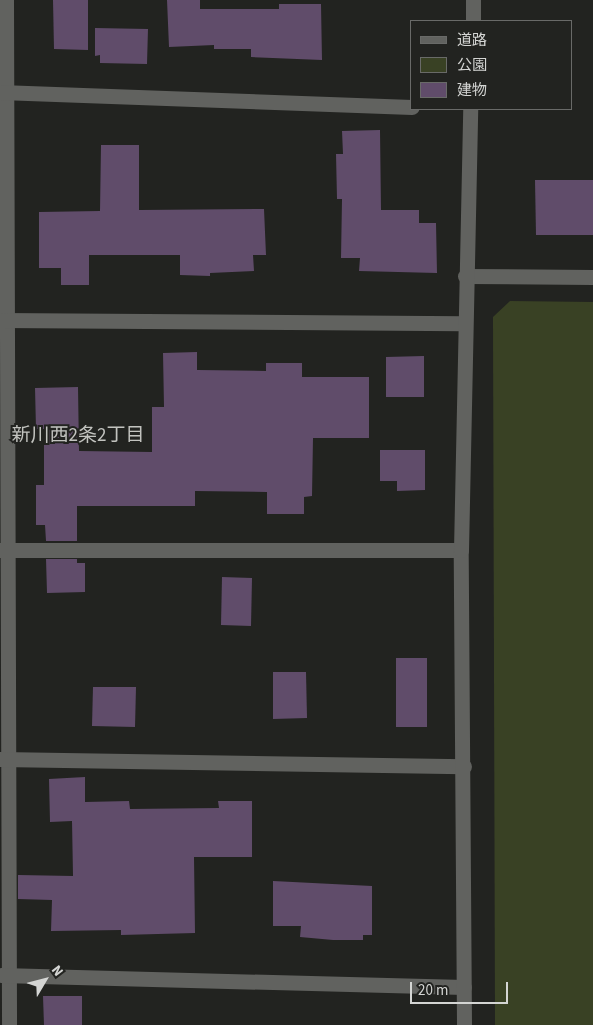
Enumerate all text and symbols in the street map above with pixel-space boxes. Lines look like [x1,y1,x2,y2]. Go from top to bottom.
legend [410,20,573,110]
text: 道路 [457,30,487,51]
text: 公園 [457,55,487,76]
text: 建物 [457,80,487,101]
district label: 新川西2条2丁目 [12,425,144,447]
north arrow [20,955,70,1005]
text: N [46,961,68,981]
scale bar [413,972,510,1004]
text: 20 m [418,980,448,1001]

